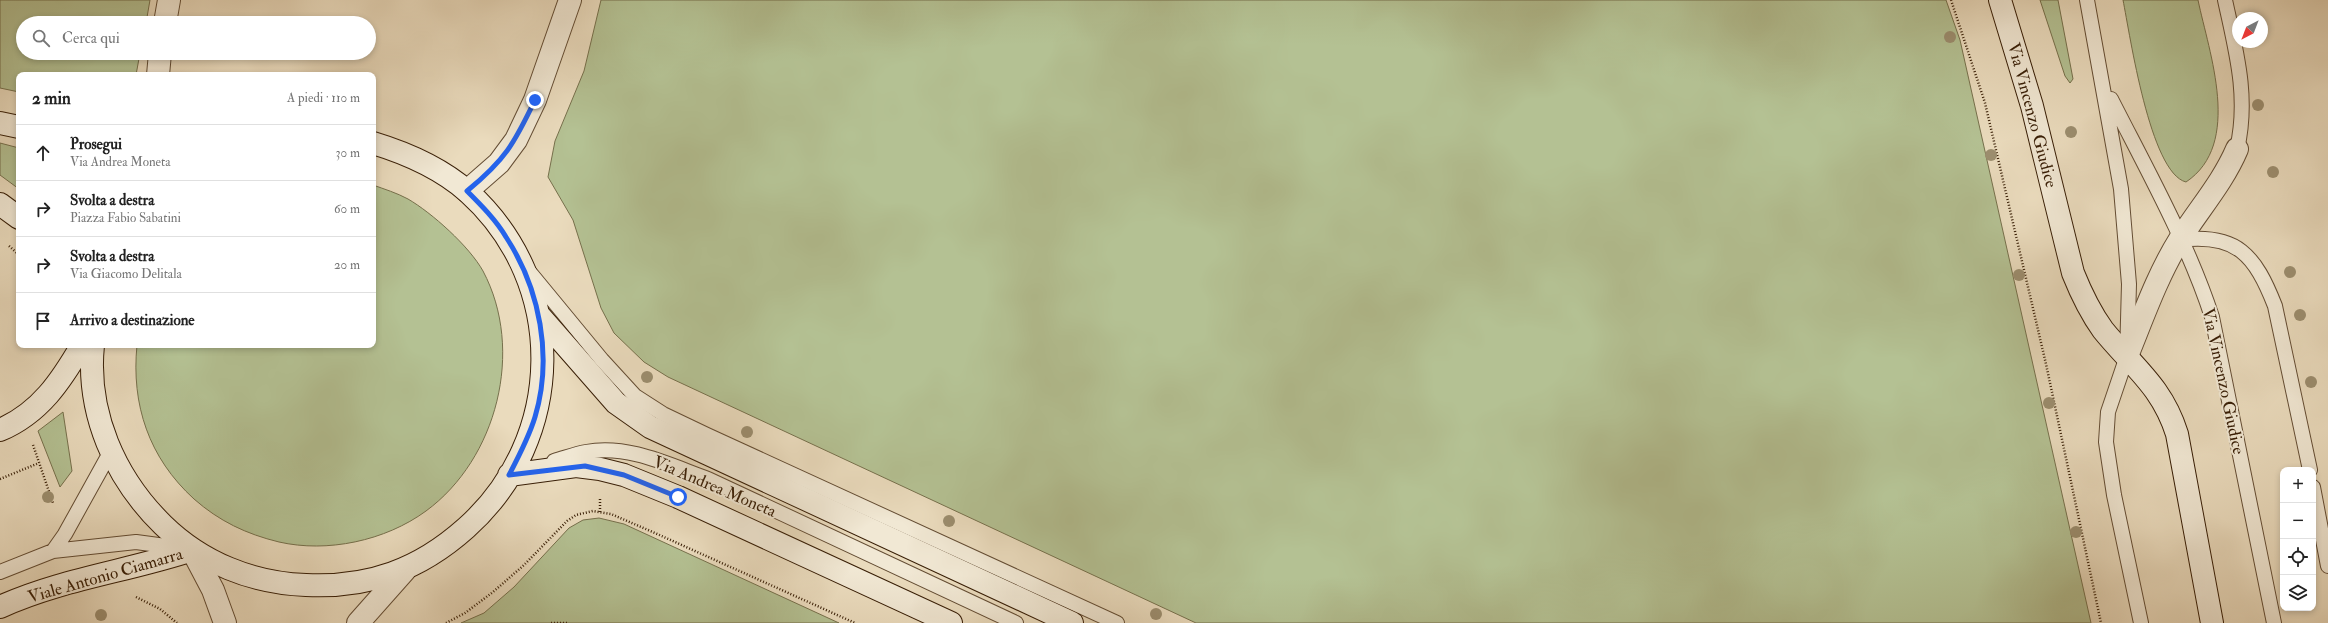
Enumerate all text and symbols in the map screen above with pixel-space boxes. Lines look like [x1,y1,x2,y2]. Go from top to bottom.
north arrow [2232,12,2268,48]
search box [16,16,376,60]
icon: search [30,27,52,49]
text: Cerca qui [62,29,120,48]
street label: Via Vincenzo Giudice [2003,40,2062,190]
text: 2 min [32,88,71,109]
text: A piedi · 110 m [287,90,360,106]
route end [526,91,544,109]
text: Prosegui [70,135,122,154]
icon: ahead [32,142,54,164]
text: 30 m [336,145,360,161]
text: Via Andrea Moneta [70,154,171,170]
text: Svolta a destra [70,191,154,210]
icon: right [32,198,54,220]
text: 60 m [334,201,360,217]
text: Piazza Fabio Sabatini [70,210,181,226]
text: Svolta a destra [70,247,154,266]
icon: right [32,254,54,276]
text: 20 m [334,257,360,273]
text: Via Giacomo Delitala [70,266,182,282]
street label: Via Vincenzo Giudice [2198,306,2249,456]
icon: arrive [32,310,54,332]
text: Arrivo a destinazione [70,311,195,330]
street label: Via Andrea Moneta [650,451,780,522]
map controls [2280,467,2316,611]
button: + [2280,467,2316,503]
route start [669,488,687,506]
button: − [2280,503,2316,539]
button: locate [2280,539,2316,575]
street label: Viale Antonio Ciamarra [25,543,186,608]
button: layers [2280,575,2316,611]

